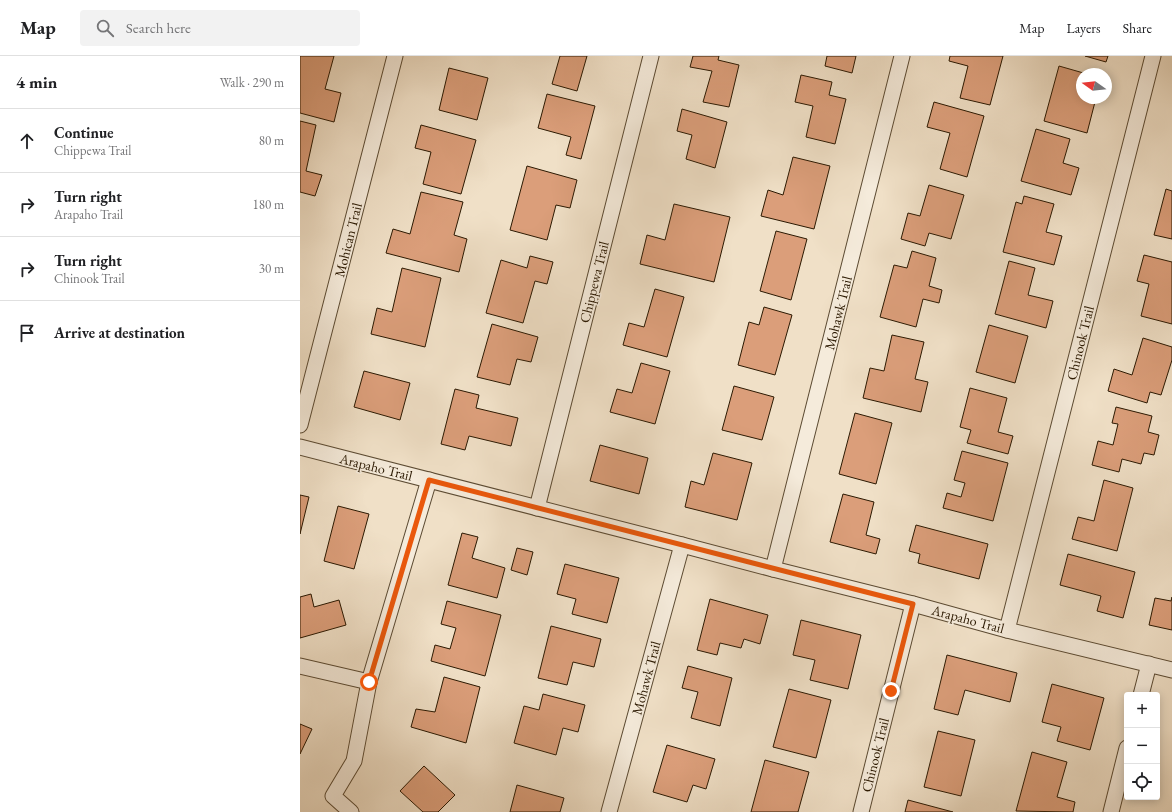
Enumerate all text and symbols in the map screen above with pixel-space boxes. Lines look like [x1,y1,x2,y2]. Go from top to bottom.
search box [80,10,360,46]
text: Map [20,15,56,40]
icon: search [94,17,116,39]
text: Search here [126,18,191,37]
text: Map [1019,19,1044,37]
text: Layers [1066,19,1101,37]
text: Share [1123,19,1152,37]
north arrow [1076,68,1112,104]
text: 4 min [16,71,57,93]
text: Walk · 290 m [220,74,284,91]
text: Continue [54,123,114,142]
icon: ahead [16,130,38,152]
text: 80 m [259,132,284,149]
text: Chippewa Trail [54,142,131,159]
text: Turn right [54,187,122,206]
icon: right [16,194,38,216]
text: 180 m [253,196,284,213]
street label: Mohican Trail [330,200,366,279]
text: Arapaho Trail [54,206,123,223]
street label: Chippewa Trail [575,239,613,325]
text: Turn right [54,251,122,270]
icon: right [16,258,38,280]
text: 30 m [259,260,284,277]
text: Chinook Trail [54,270,125,287]
street label: Mohawk Trail [820,274,856,352]
street label: Chinook Trail [1062,303,1098,382]
icon: arrive [16,322,38,344]
text: Arrive at destination [54,323,185,342]
street label: Arapaho Trail [337,449,415,485]
street label: Arapaho Trail [929,600,1007,637]
street label: Mohawk Trail [628,639,665,717]
route start [360,673,378,691]
route end [882,682,900,700]
map controls [1124,692,1160,800]
button: + [1124,692,1160,728]
street label: Chinook Trail [857,715,893,794]
button: − [1124,728,1160,764]
button: locate [1124,764,1160,800]

